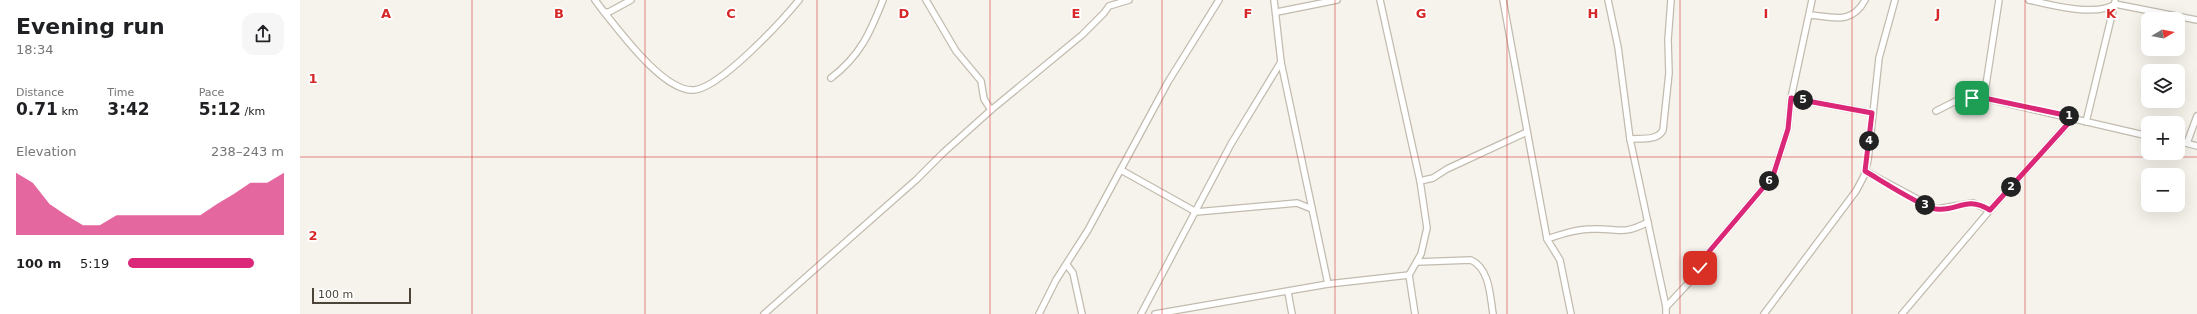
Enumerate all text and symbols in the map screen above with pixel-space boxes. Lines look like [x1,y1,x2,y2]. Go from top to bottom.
text: A [381,6,391,21]
text: B [554,6,564,21]
text: C [726,6,736,21]
text: D [899,6,910,21]
text: E [1072,6,1080,21]
text: F [1244,6,1252,21]
text: G [1416,6,1426,21]
text: H [1588,6,1598,21]
text: I [1764,6,1768,21]
text: J [1935,6,1940,21]
text: K [2106,6,2117,21]
north arrow [2141,12,2185,56]
map controls [2141,12,2185,212]
button: share [242,13,284,55]
text: Evening run [16,14,165,39]
text: 18:34 [16,42,53,57]
button: layers [2141,64,2185,108]
text: 1 [308,71,318,86]
pin [1955,81,1989,115]
text: Distance [16,86,64,99]
text: Time [107,86,134,99]
text: Pace [199,86,224,99]
icon: arrive [1961,87,1983,109]
pin: 5 [1793,90,1813,110]
text: 5 [1799,93,1807,106]
text: 0.71 [16,99,58,119]
text: 3:42 [107,99,150,119]
text: 5:12 [199,99,241,119]
text: km [58,105,79,118]
text: /km [241,105,265,118]
pin: 1 [2059,106,2079,126]
text: 1 [2065,109,2073,122]
button: + [2141,116,2185,160]
pin: 4 [1859,131,1879,151]
text: 4 [1865,134,1873,147]
text: Elevation [16,144,76,159]
text: 238–243 m [211,144,284,159]
button: − [2141,168,2185,212]
pin: 6 [1759,171,1779,191]
text: 6 [1765,174,1773,187]
pin: 2 [2001,177,2021,197]
text: 2 [2007,180,2015,193]
pin: 3 [1915,195,1935,215]
text: 3 [1921,198,1929,211]
text: 2 [308,228,318,243]
pin [1683,251,1717,285]
text: 100 m [16,256,61,271]
text: 5:19 [80,256,109,271]
icon: check [1689,257,1711,279]
scale bar [312,286,411,305]
text: 100 m [318,288,353,301]

